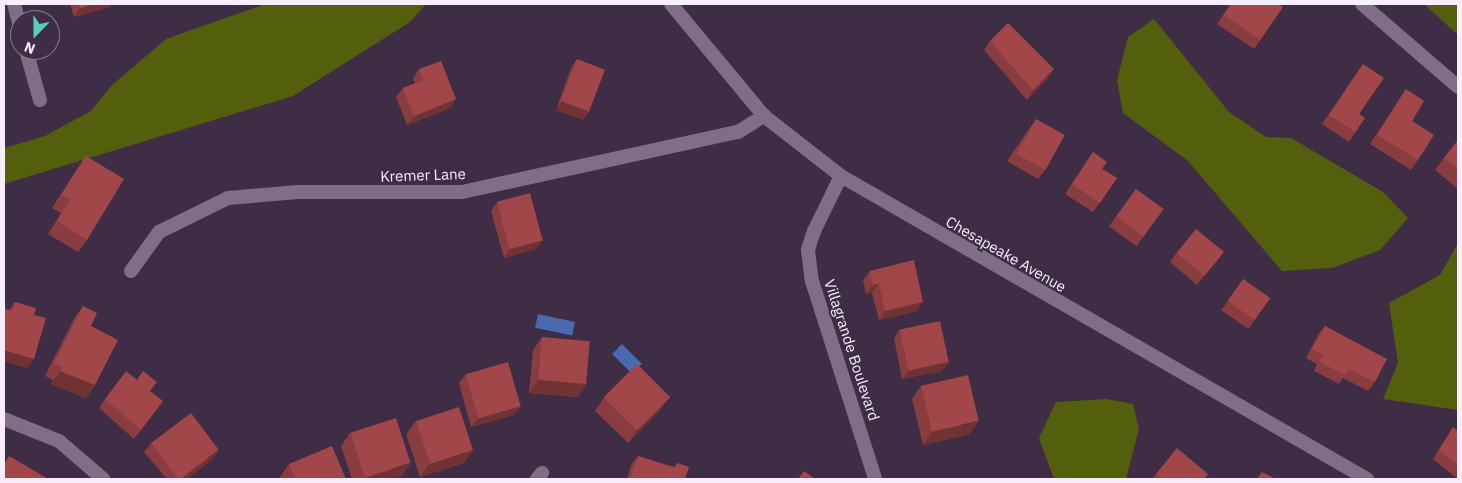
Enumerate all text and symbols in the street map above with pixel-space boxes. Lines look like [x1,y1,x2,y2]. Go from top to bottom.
north arrow [10,10,60,60]
text: N [22,38,38,58]
street label: Kremer Lane [380,165,466,185]
street label: Chesapeake Avenue [943,212,1069,296]
street label: Villagrande Boulevard [821,277,883,423]

